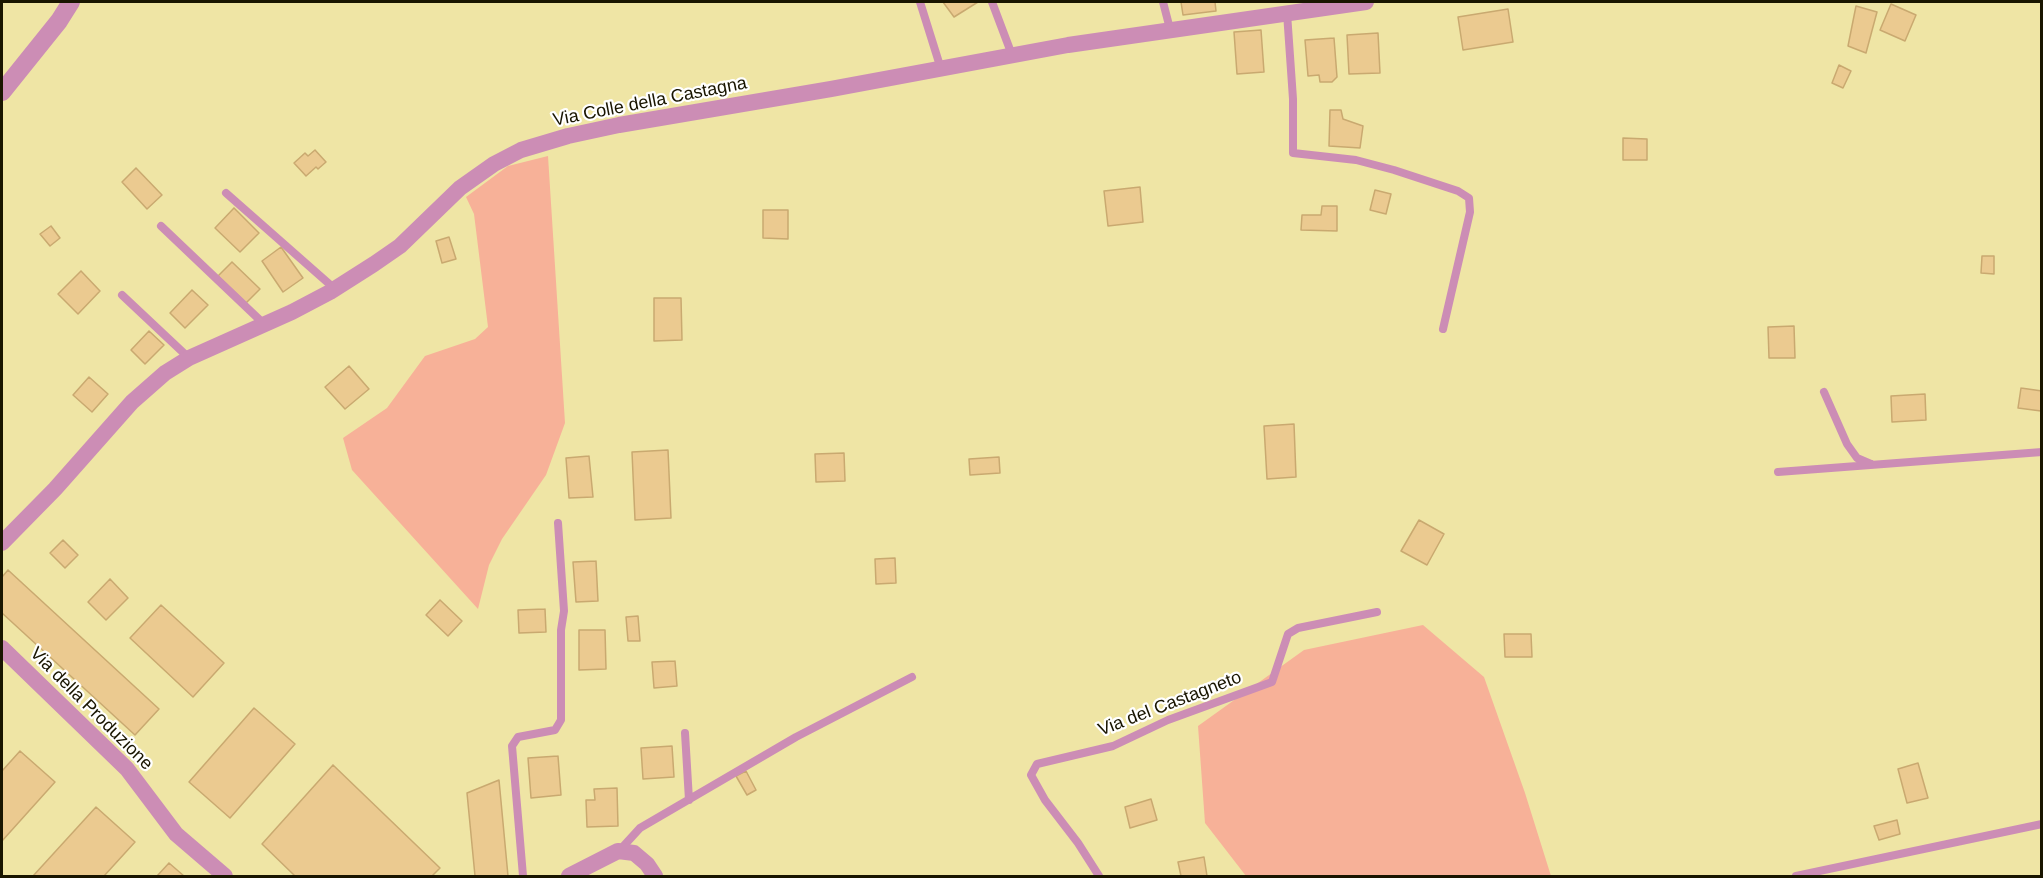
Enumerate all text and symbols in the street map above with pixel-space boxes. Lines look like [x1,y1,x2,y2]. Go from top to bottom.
street label: Via Colle della Castagna [551,73,749,131]
street label: Via della Produzione [25,643,157,775]
street label: Via del Castagneto [1095,667,1245,741]

